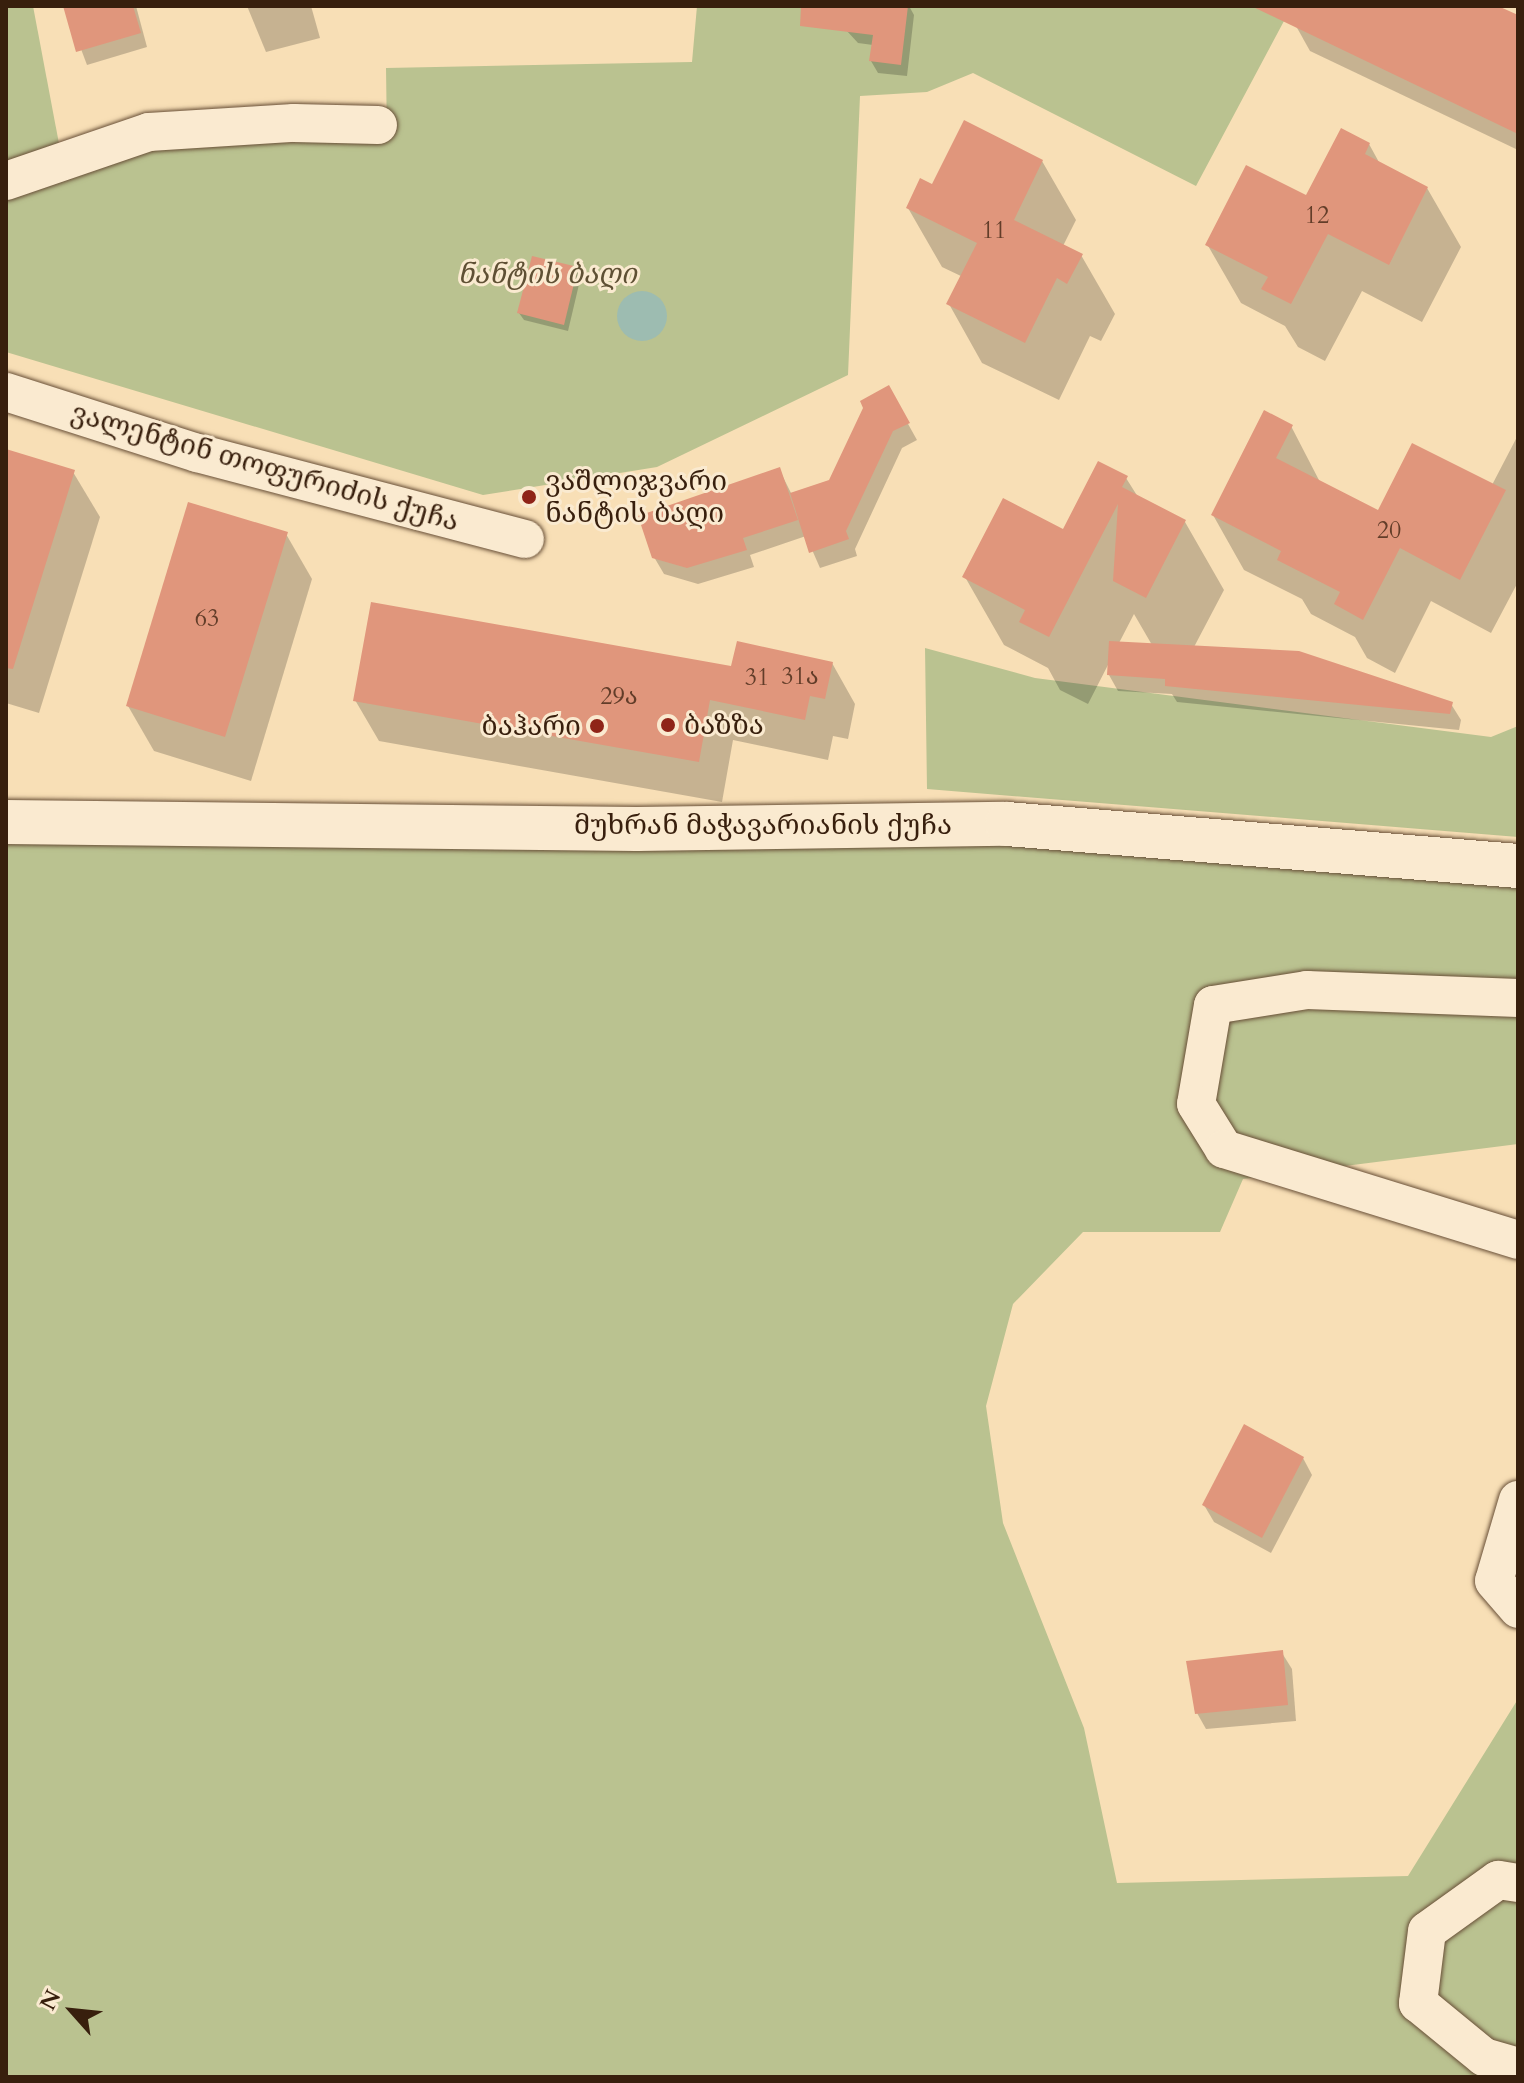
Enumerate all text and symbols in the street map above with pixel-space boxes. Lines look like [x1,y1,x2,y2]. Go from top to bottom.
house number: 12 [1305,202,1329,230]
house number: 11 [982,217,1006,245]
park label: ნანტის ბაღი [457,257,637,291]
street label: ვალენტინ თოფურიძის ქუჩა [67,395,463,539]
place label: ვაშლიჯვარი ნანტის ბაღი [545,464,727,530]
marker: ვაშლიჯვარი ნანტის ბაღი [520,488,538,506]
house number: 20 [1377,517,1401,545]
house number: 63 [195,605,219,633]
house number: 31ა [781,663,819,691]
house number: 31 [745,664,769,692]
house number: 29ა [600,683,638,711]
place label: ბაზზა [684,708,764,742]
place label: ბაჰარი [481,709,581,743]
marker: ბაზზა [659,716,677,734]
marker: ბაჰარი [588,717,606,735]
street label: მუხრან მაჭავარიანის ქუჩა [574,808,952,842]
north arrow [32,1971,112,2051]
text: N [33,1985,68,2015]

